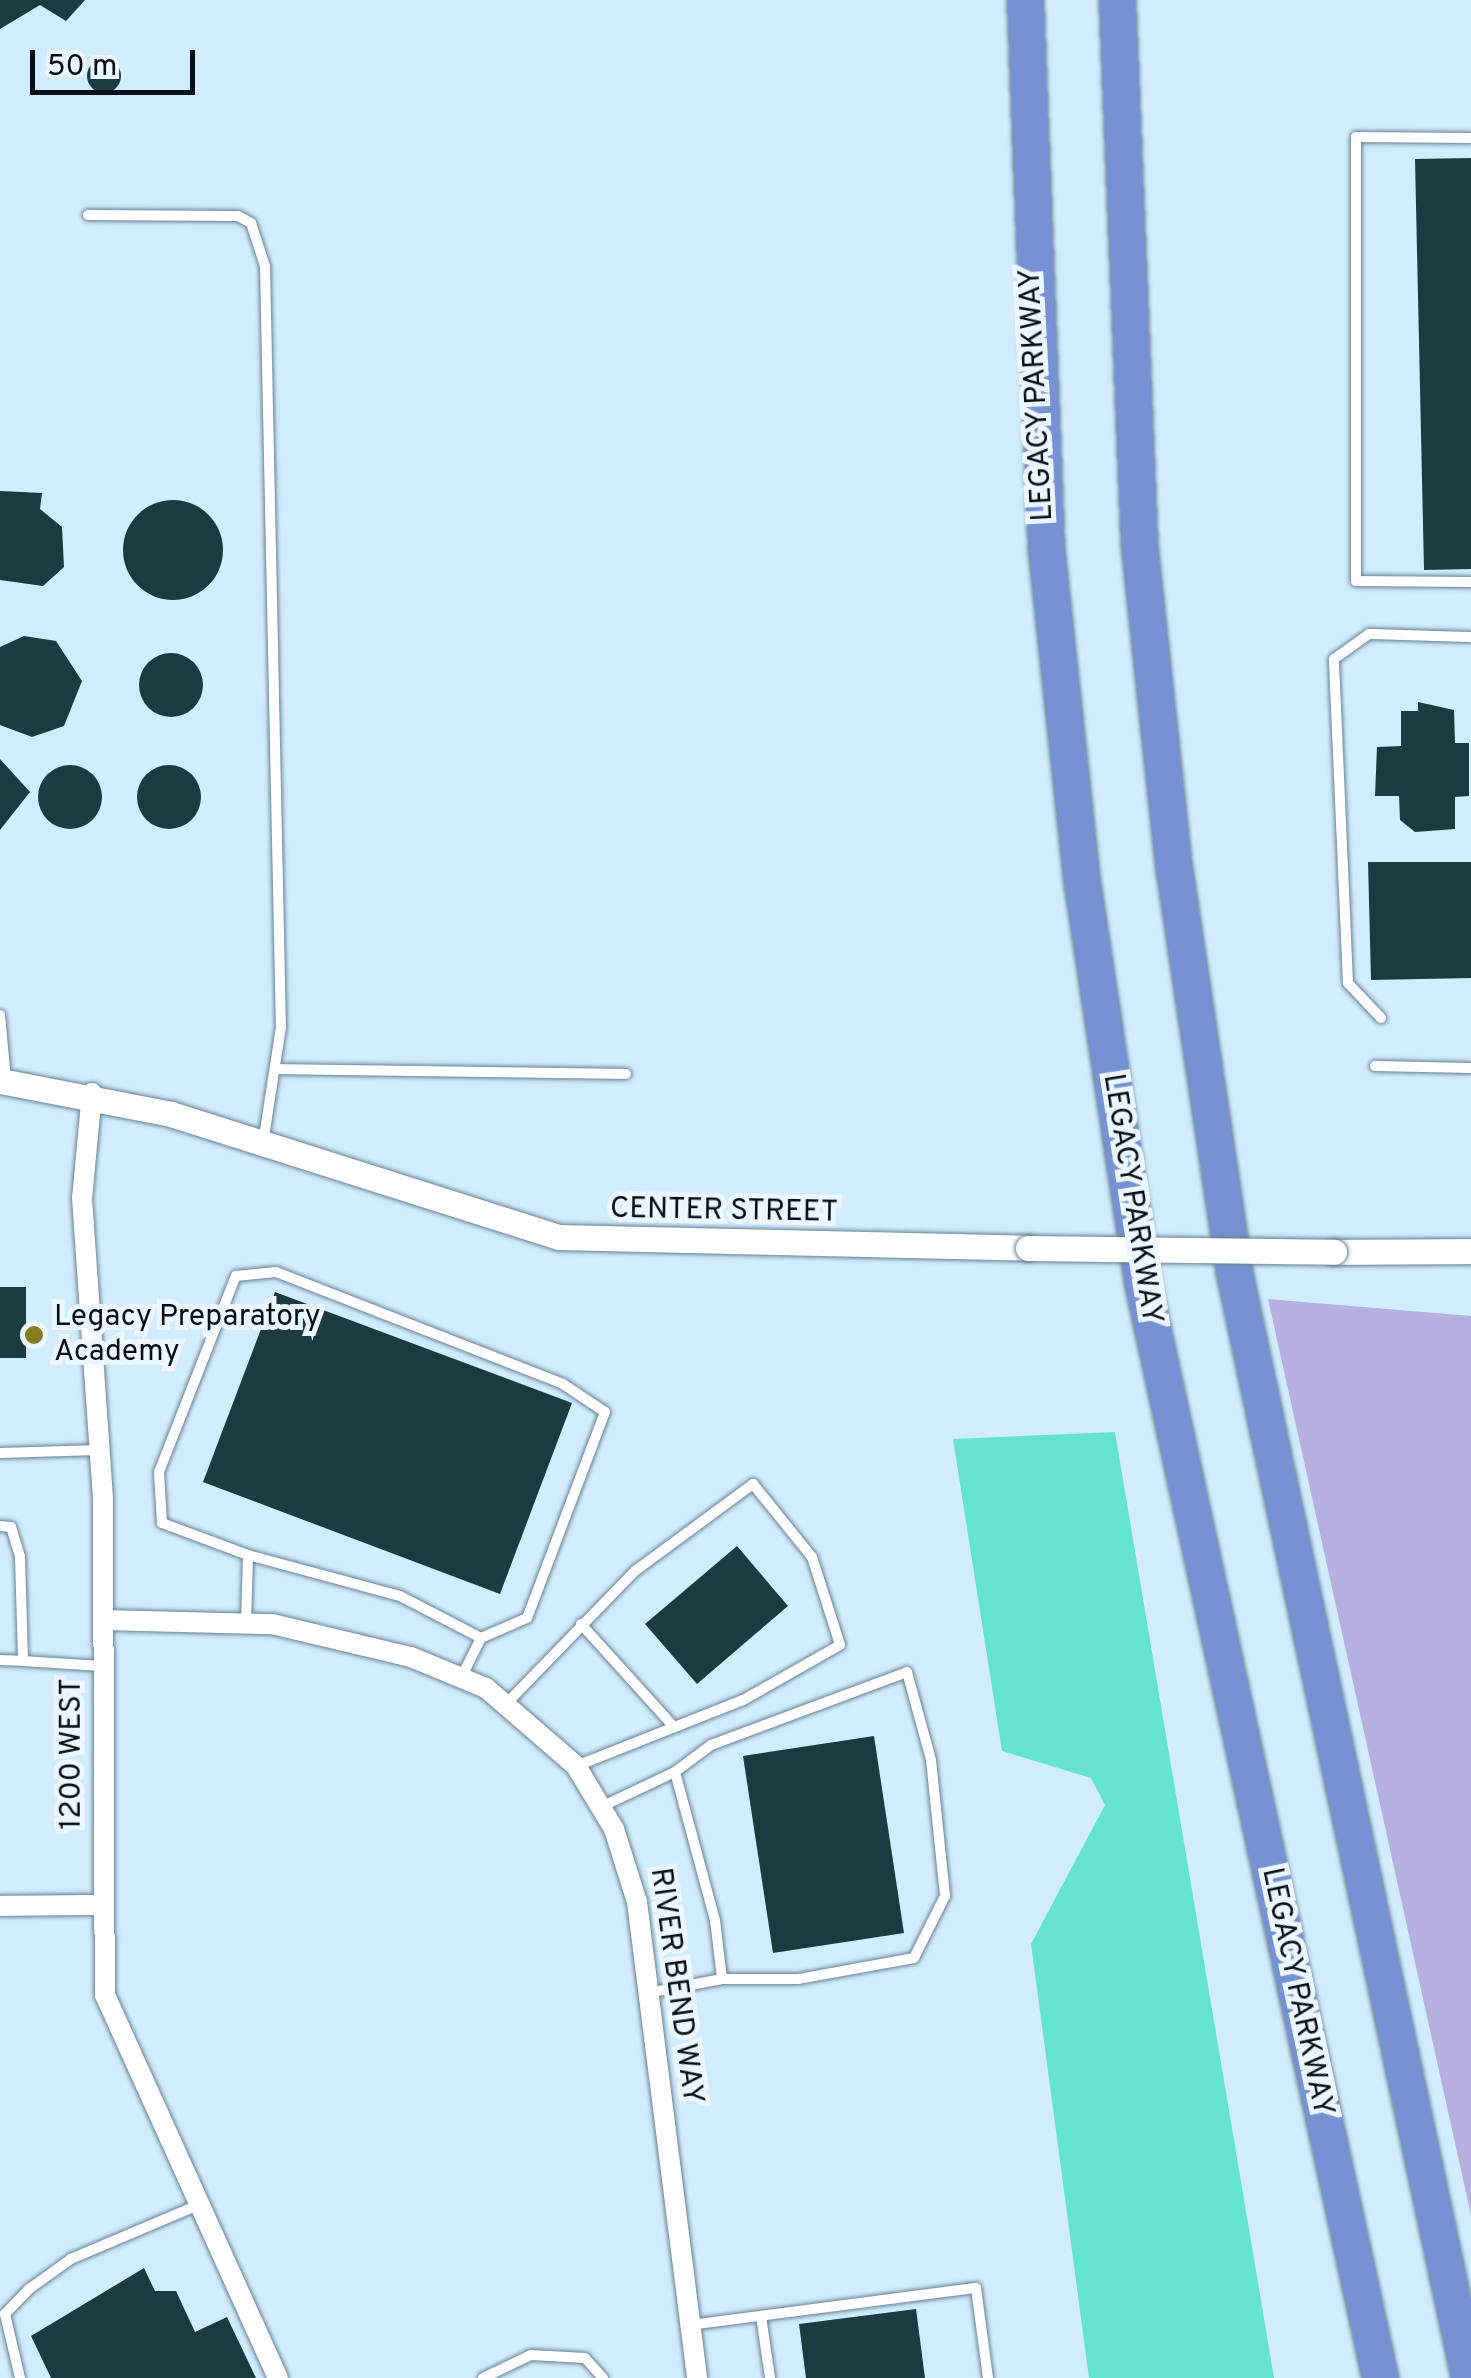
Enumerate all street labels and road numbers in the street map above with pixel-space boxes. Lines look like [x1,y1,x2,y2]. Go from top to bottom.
street label: LEGACY PARKWAY [1013,267,1063,523]
street label: LEGACY PARKWAY [1093,1071,1169,1327]
street label: CENTER STREET [610,1192,838,1232]
street label: 1200 WEST [55,1678,91,1830]
street label: LEGACY PARKWAY [1252,1864,1340,2120]
street label: RIVER BEND WAY [641,1865,709,2107]

